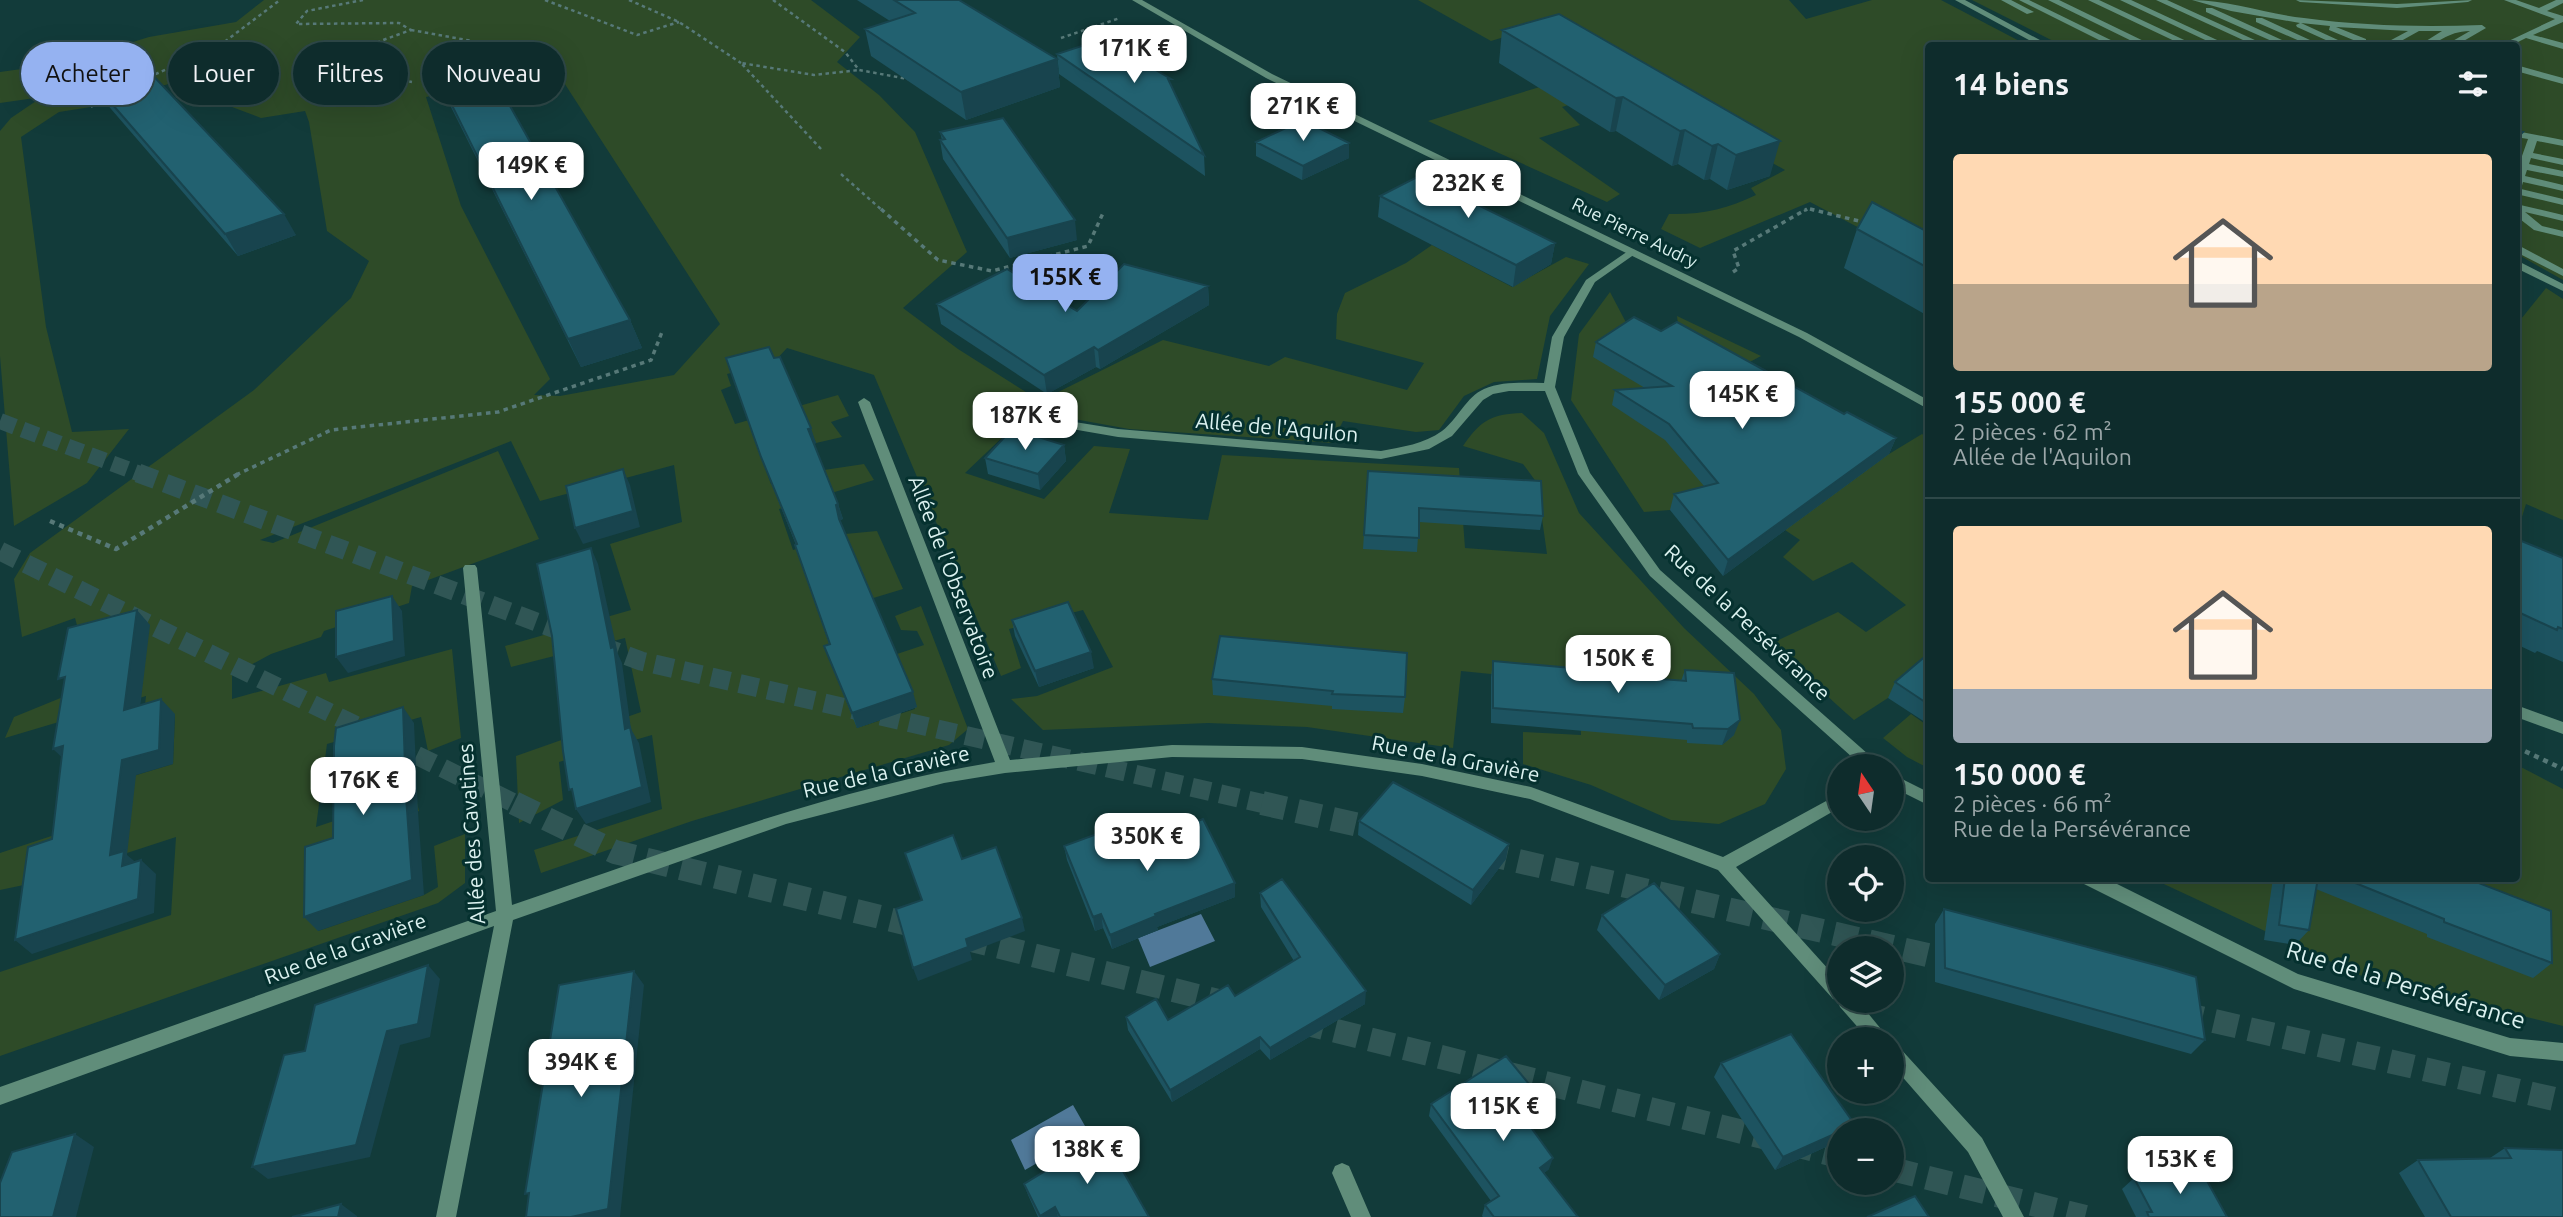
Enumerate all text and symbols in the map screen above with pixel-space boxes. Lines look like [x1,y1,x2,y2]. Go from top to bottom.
pin: 171K € [1077,25,1191,85]
text: 171K € [1098,35,1170,60]
chip: Acheter [21,42,154,105]
chip: Louer [168,42,279,105]
chip: Filtres [293,42,408,105]
chip: Nouveau [422,42,565,105]
icon: filters [2454,65,2492,103]
text: 14 biens [1953,67,2069,101]
pin: 271K € [1246,83,1360,143]
text: 271K € [1267,93,1339,118]
pin: 149K € [474,142,588,202]
text: 149K € [495,152,567,177]
pin: 232K € [1411,160,1525,220]
text: 232K € [1432,170,1504,195]
street label: Rue Pierre Audry [1569,193,1701,271]
icon: home [2160,200,2286,326]
pin: 155K € [1008,254,1122,314]
text: 155K € [1029,264,1101,289]
pin: 145K € [1685,372,1799,431]
text: 145K € [1706,381,1778,406]
text: 155 000 € [1953,385,2086,419]
pin: 187K € [968,392,1082,452]
text: 187K € [989,402,1061,427]
street label: Allée de l'Aquilon [1195,408,1359,446]
text: 2 pièces · 62 m² [1953,419,2112,444]
text: Allée de l'Aquilon [1953,444,2132,469]
street label: Allée de l'Observatoire [904,472,1004,682]
street label: Rue de la Persévérance [1660,539,1836,705]
icon: home [2160,572,2286,698]
pin: 150K € [1561,636,1675,695]
text: 150K € [1582,645,1654,670]
street label: Rue de la Gravière [1370,730,1542,786]
street label: Rue de la Gravière [800,740,972,802]
street label: Allée des Cavatines [453,743,489,925]
north arrow [1827,754,1904,831]
map controls [1827,754,1904,1195]
text: 150 000 € [1953,757,2086,791]
pin: 176K € [306,758,420,817]
text: 176K € [327,767,399,792]
text: 2 pièces · 66 m² [1953,791,2112,816]
pin: 350K € [1090,814,1204,873]
text: Rue de la Persévérance [1953,816,2191,841]
text: 350K € [1111,823,1183,848]
button: locate [1827,845,1904,922]
street label: Rue de la Gravière [261,908,429,988]
button: layers [1827,936,1904,1013]
street label: Rue de la Persévérance [2283,936,2529,1034]
button: + [1827,1027,1904,1104]
pin: 394K € [524,1040,638,1099]
text: 394K € [545,1049,617,1074]
pin: 115K € [1446,1084,1560,1143]
text: 115K € [1467,1093,1539,1118]
button: − [1827,1118,1904,1195]
pin: 138K € [1030,1126,1144,1186]
text: 138K € [1051,1136,1123,1161]
pin: 153K € [2123,1136,2237,1196]
text: 153K € [2144,1146,2216,1171]

